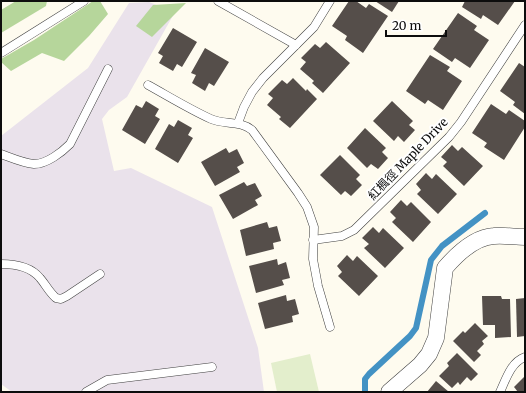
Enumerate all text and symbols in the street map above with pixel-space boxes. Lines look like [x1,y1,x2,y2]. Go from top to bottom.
scale bar [386,12,446,38]
text: 20 m [392,18,421,33]
street label: 紅楓徑 Maple Drive [365,115,451,203]

